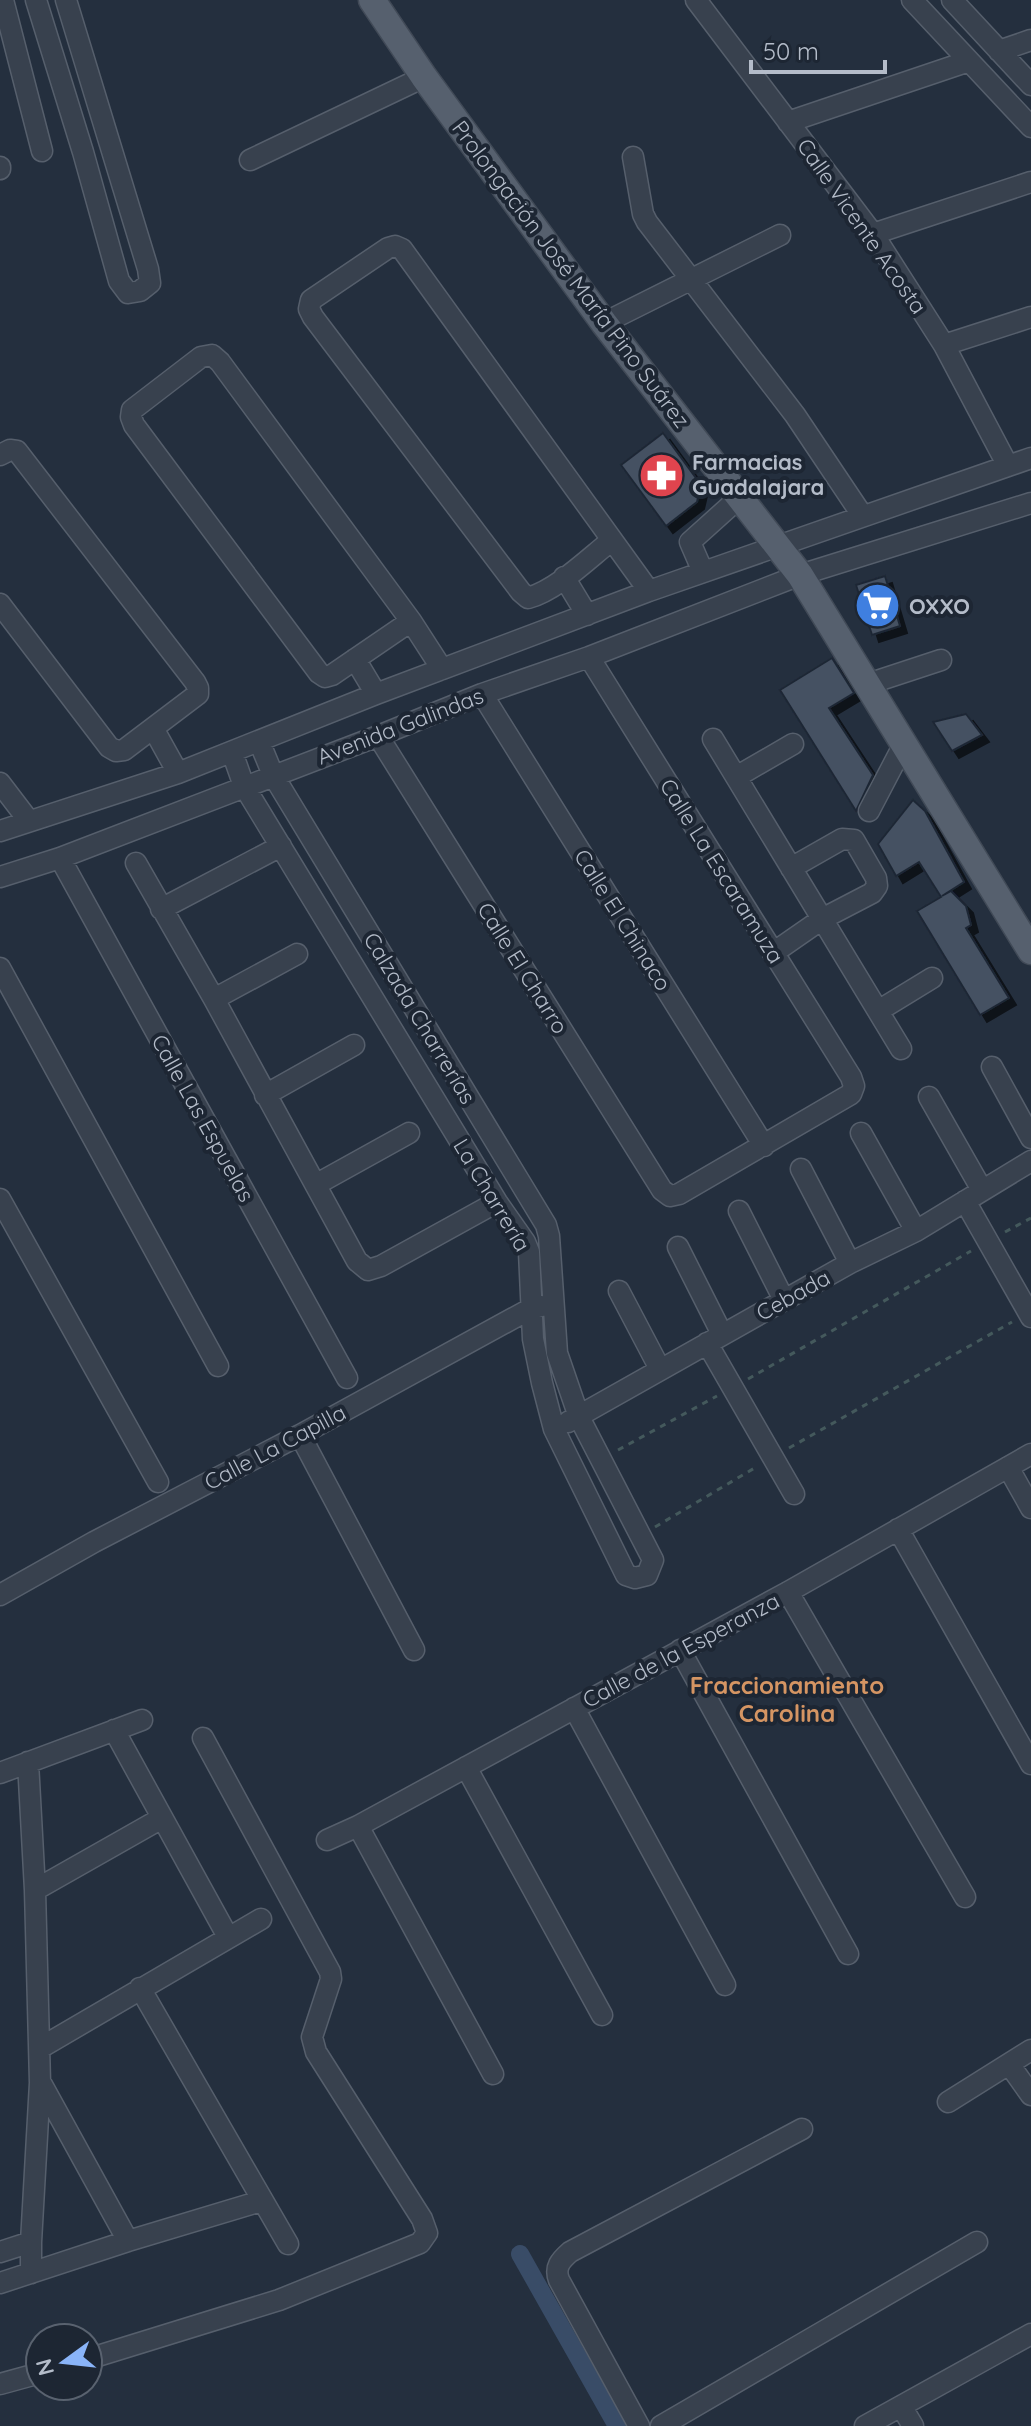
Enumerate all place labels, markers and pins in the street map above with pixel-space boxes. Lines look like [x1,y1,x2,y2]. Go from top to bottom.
place label: Farmacias Guadalajara [692,448,824,501]
pharmacy icon: Farmacias Guadalajara [637,451,685,499]
supermarket icon: OXXO [854,582,902,630]
place label: OXXO [909,592,970,620]

